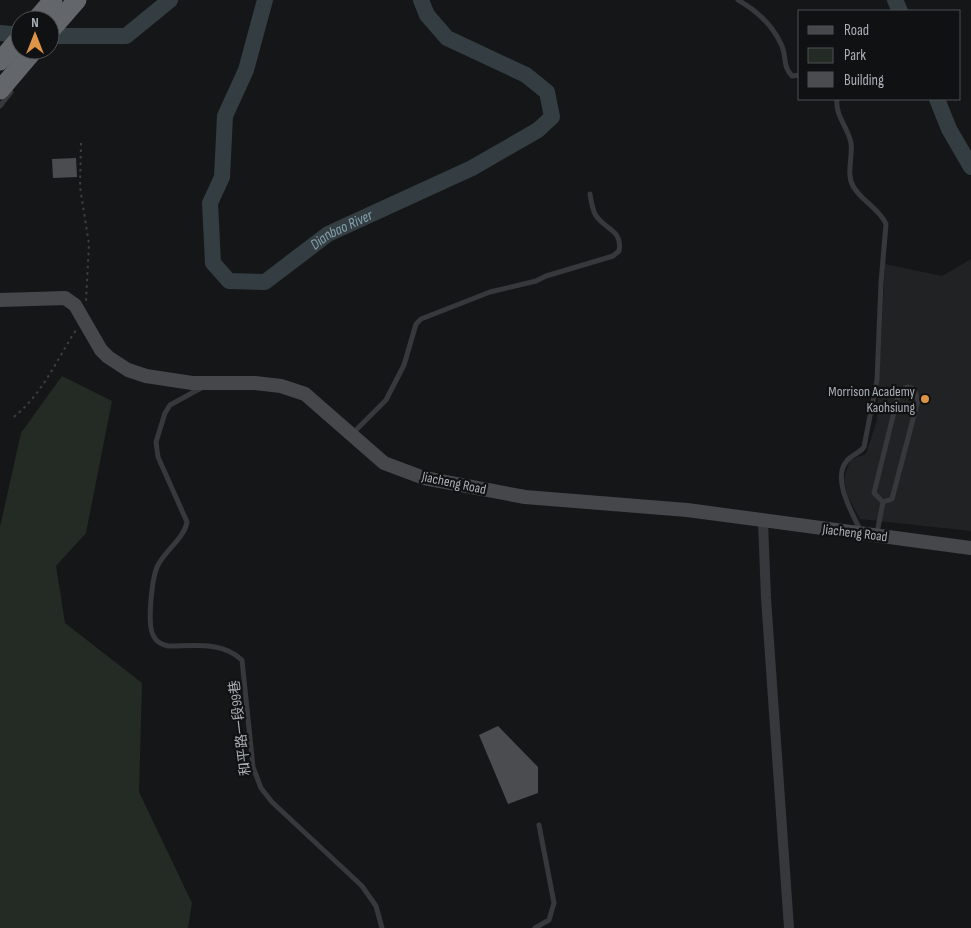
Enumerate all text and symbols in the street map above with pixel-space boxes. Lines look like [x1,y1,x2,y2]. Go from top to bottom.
north arrow [10,10,60,60]
legend [798,10,961,100]
text: N [31,14,39,31]
text: Road [844,21,869,40]
text: Park [844,46,866,65]
text: Building [844,71,884,90]
water label: Dianbao River [306,205,376,254]
place label: Morrison Academy Kaohsiung [828,383,916,416]
marker: Morrison Academy Kaohsiung [919,393,931,405]
street label: Jiacheng Road [419,468,488,498]
street label: Jiacheng Road [821,520,889,545]
street label: 和平路一段99巷 [226,679,254,777]

